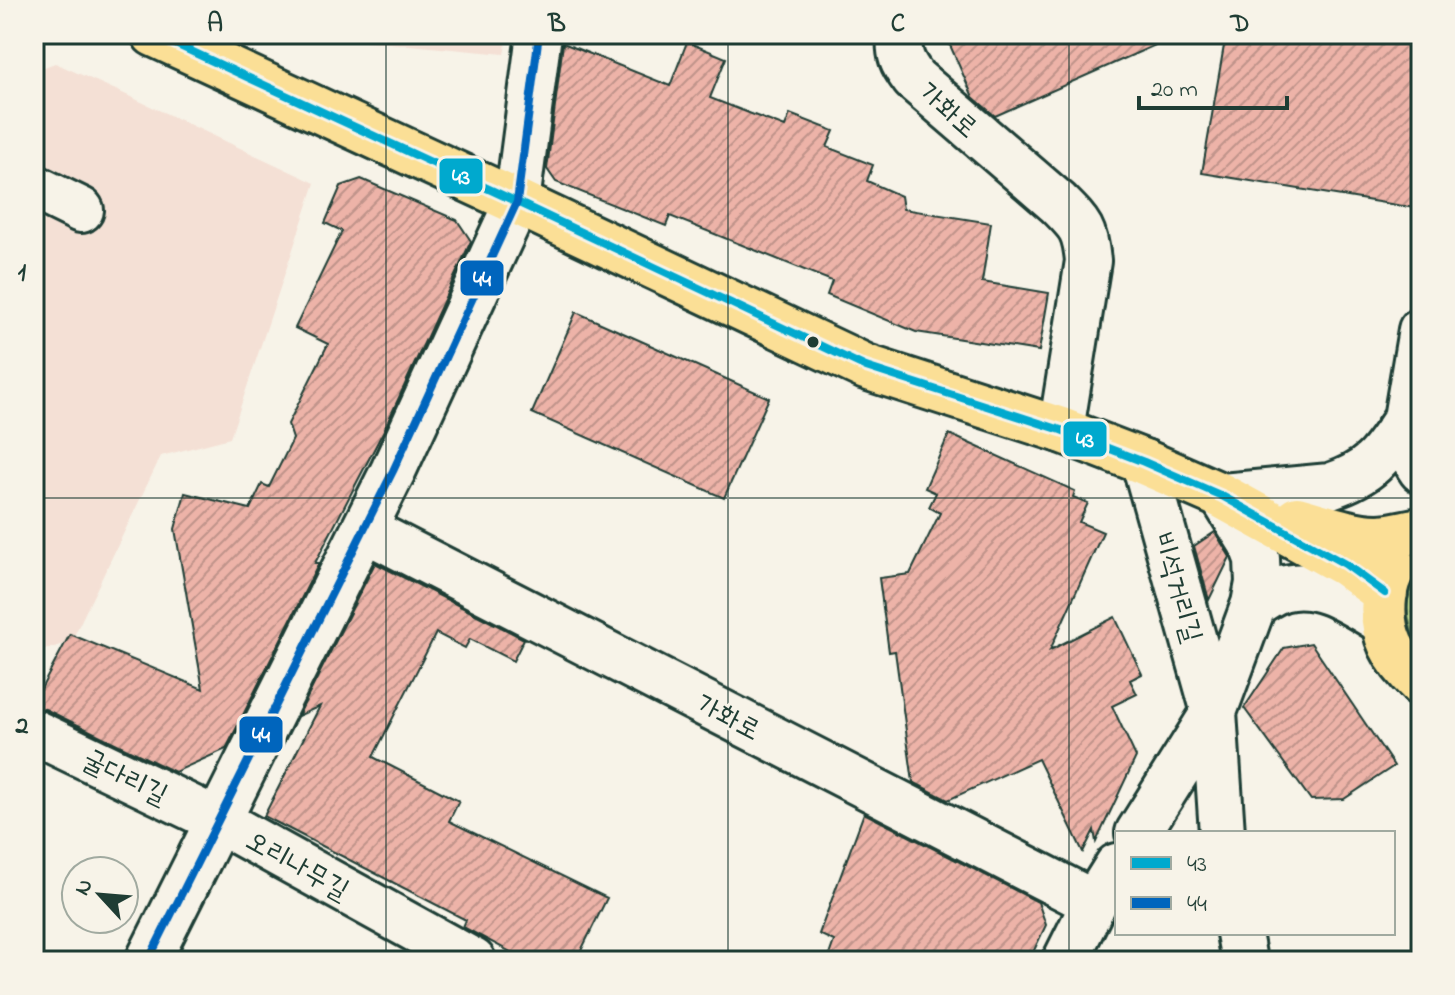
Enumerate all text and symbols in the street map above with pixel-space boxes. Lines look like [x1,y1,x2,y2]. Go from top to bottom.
text: A [207,6,223,44]
text: B [547,6,566,44]
text: C [891,6,905,44]
text: D [1229,6,1250,44]
scale bar [1139,60,1287,110]
text: 20 m [1151,73,1198,108]
street label: 가화로 [908,74,986,149]
line badge: 43 [438,157,484,195]
text: 43 [452,163,470,195]
text: 1 [18,255,27,293]
line badge: 44 [459,259,505,297]
text: 44 [473,265,492,297]
unlabelled marker [805,334,821,350]
line badge: 43 [1062,420,1108,458]
text: 43 [1076,426,1094,458]
street label: 비석거리길 [1140,528,1211,648]
street label: 가화로 [688,686,767,753]
text: 2 [15,708,29,746]
line badge: 44 [238,715,284,754]
text: 44 [252,721,271,753]
street label: 굴다리길 [75,741,174,817]
street label: 오리나무길 [237,822,356,912]
legend [1115,831,1395,935]
text: 43 [1187,848,1207,883]
north arrow [60,855,140,935]
text: N [67,874,102,901]
text: 44 [1187,888,1207,923]

